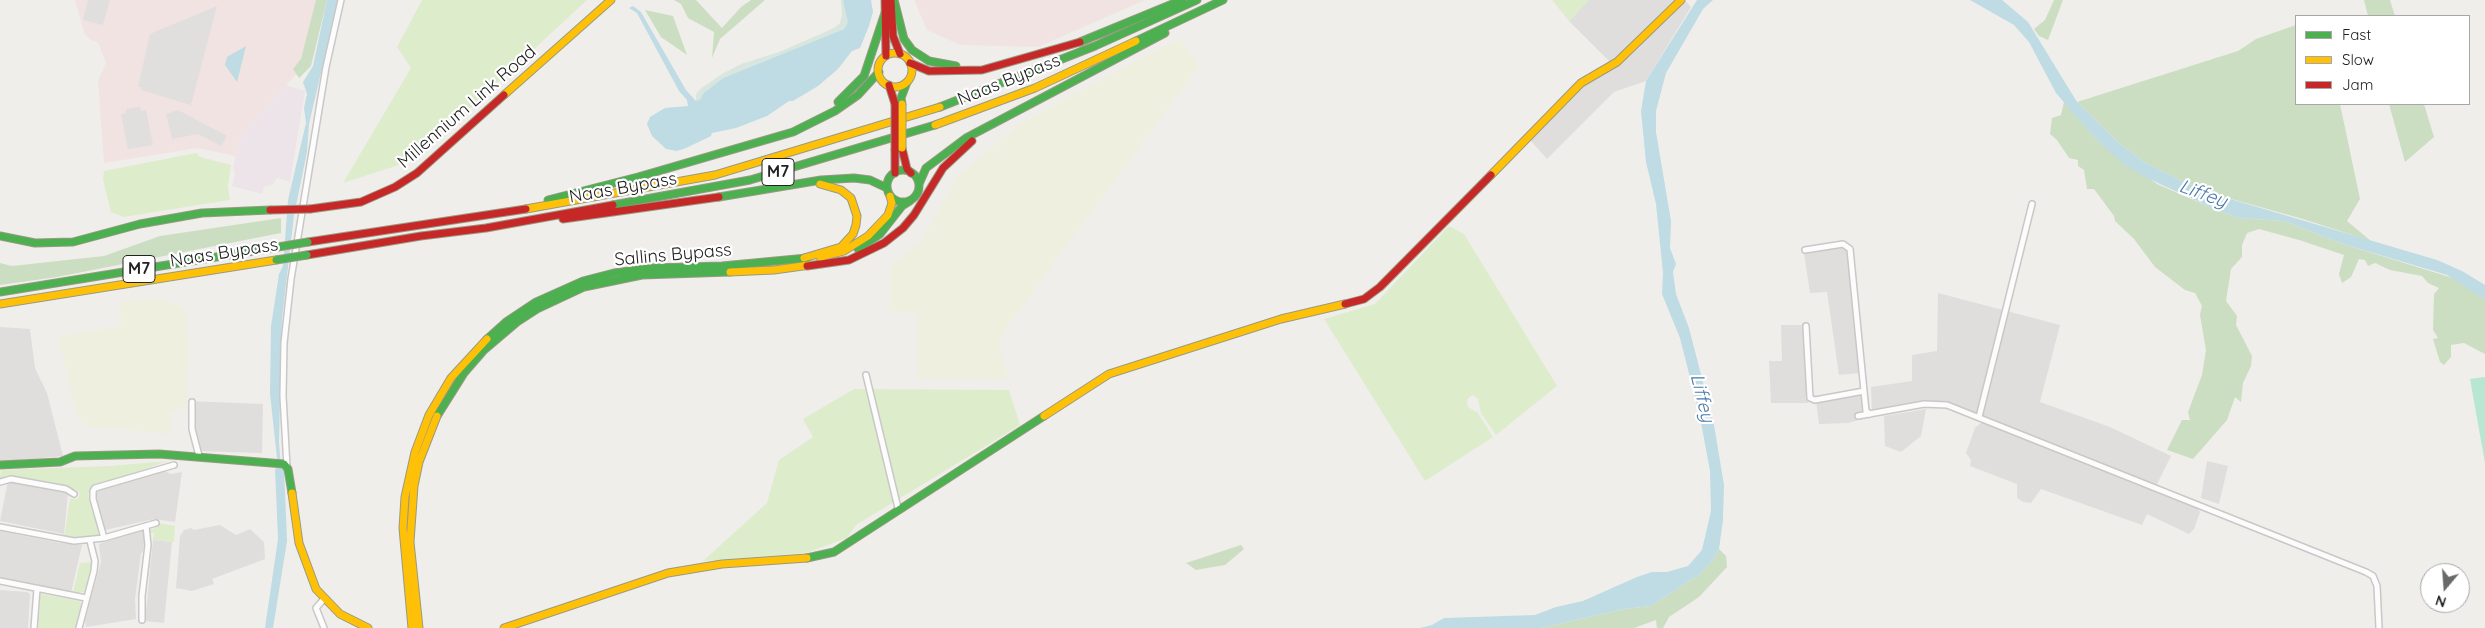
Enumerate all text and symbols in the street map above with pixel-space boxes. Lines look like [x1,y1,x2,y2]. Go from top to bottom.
legend [2295,15,2470,105]
text: Fast [2342,25,2371,44]
street label: Millennium Link Road [393,41,541,173]
street label: Naas Bypass [954,50,1064,110]
text: Slow [2342,50,2374,69]
text: Jam [2342,75,2373,94]
road number: M7 [762,158,794,186]
street label: Naas Bypass [567,168,679,208]
water label: Liffey [2176,175,2230,213]
street label: Naas Bypass [168,234,280,272]
street label: Sallins Bypass [614,239,732,271]
road number: M7 [123,255,155,282]
water label: Liffey [1685,371,1719,425]
north arrow [2420,563,2470,613]
text: N [2433,591,2448,611]

